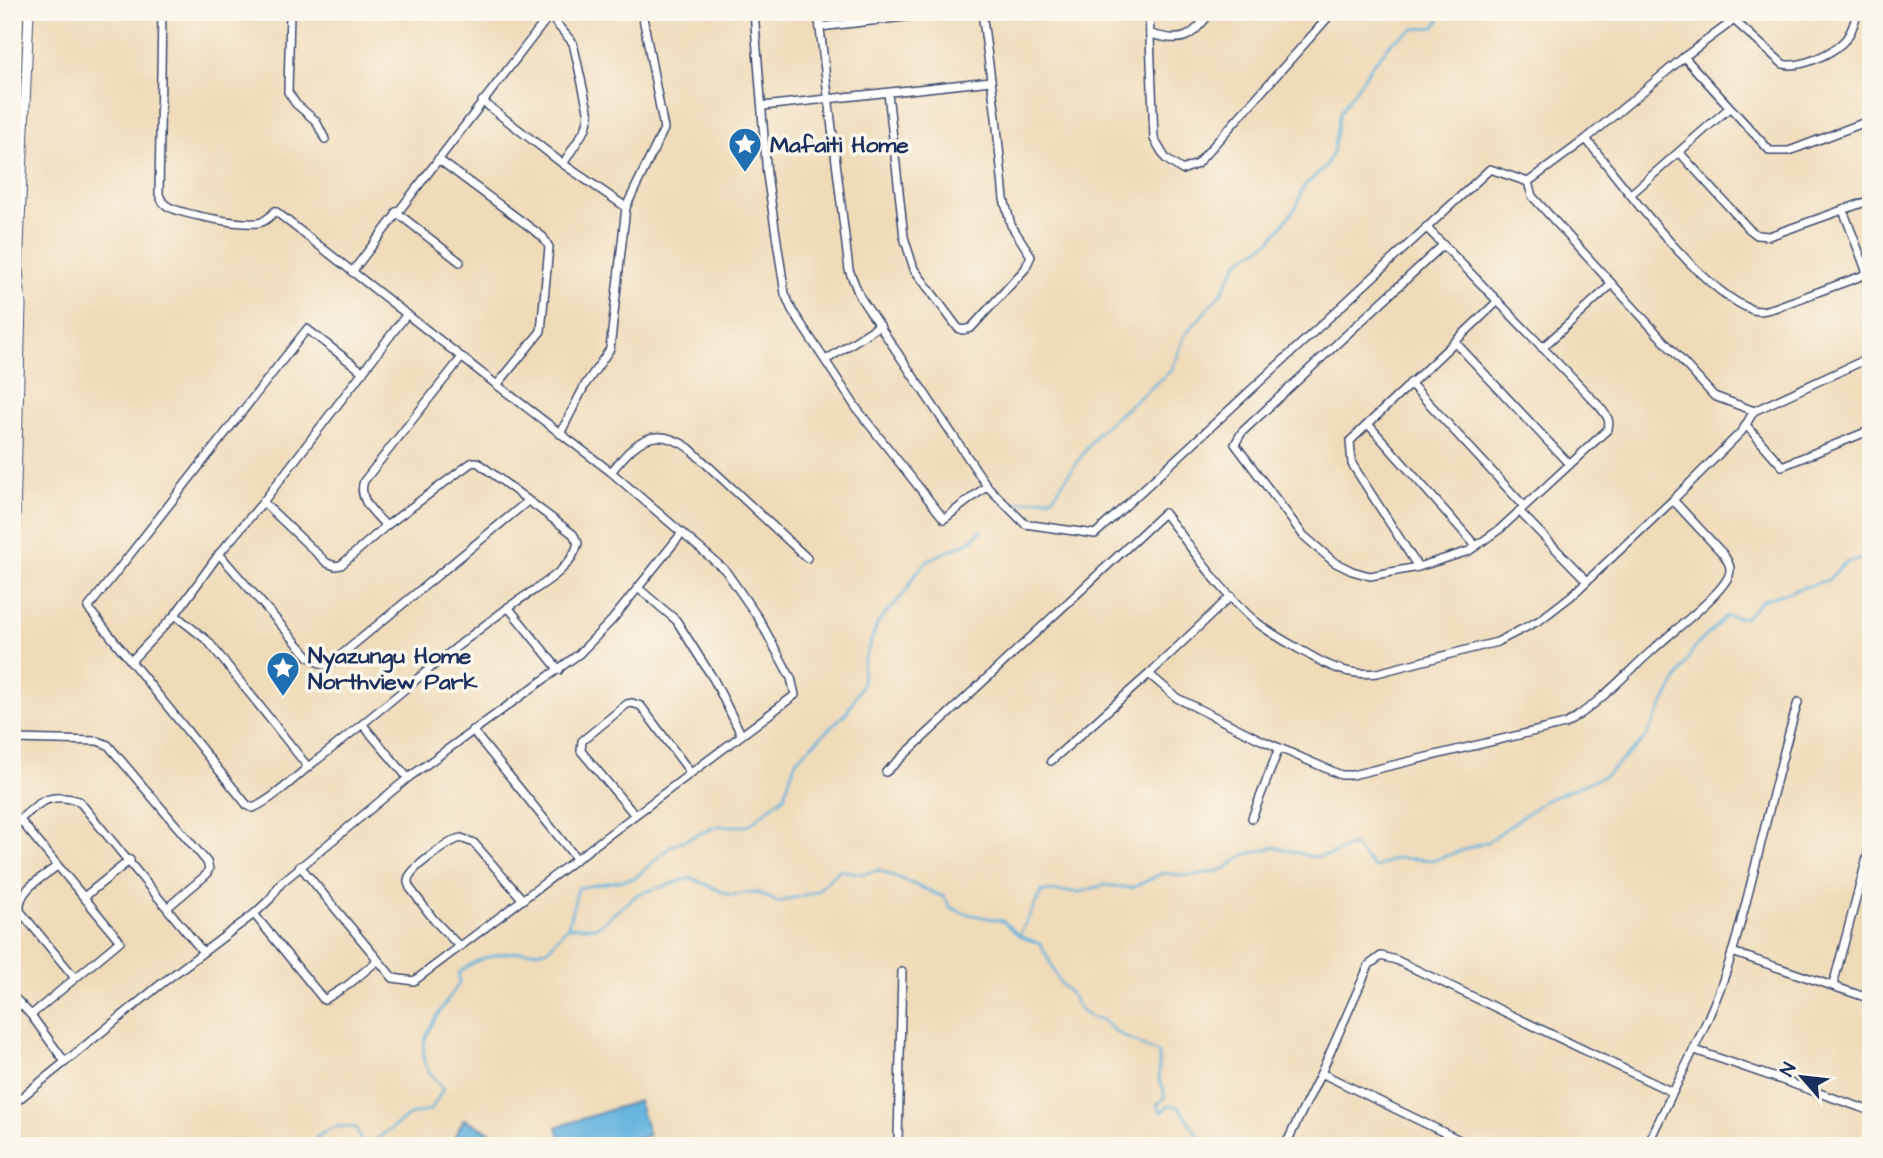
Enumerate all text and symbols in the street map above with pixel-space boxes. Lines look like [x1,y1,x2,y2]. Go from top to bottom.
place icon: Mafaiti Home [726,125,764,174]
place label: Mafaiti Home [770,129,909,161]
place label: Nyazungu Home Northview Park [308,640,478,698]
place icon: Nyazungu Home Northview Park [264,649,302,698]
north arrow [1768,1042,1838,1112]
text: N [1774,1058,1803,1081]

